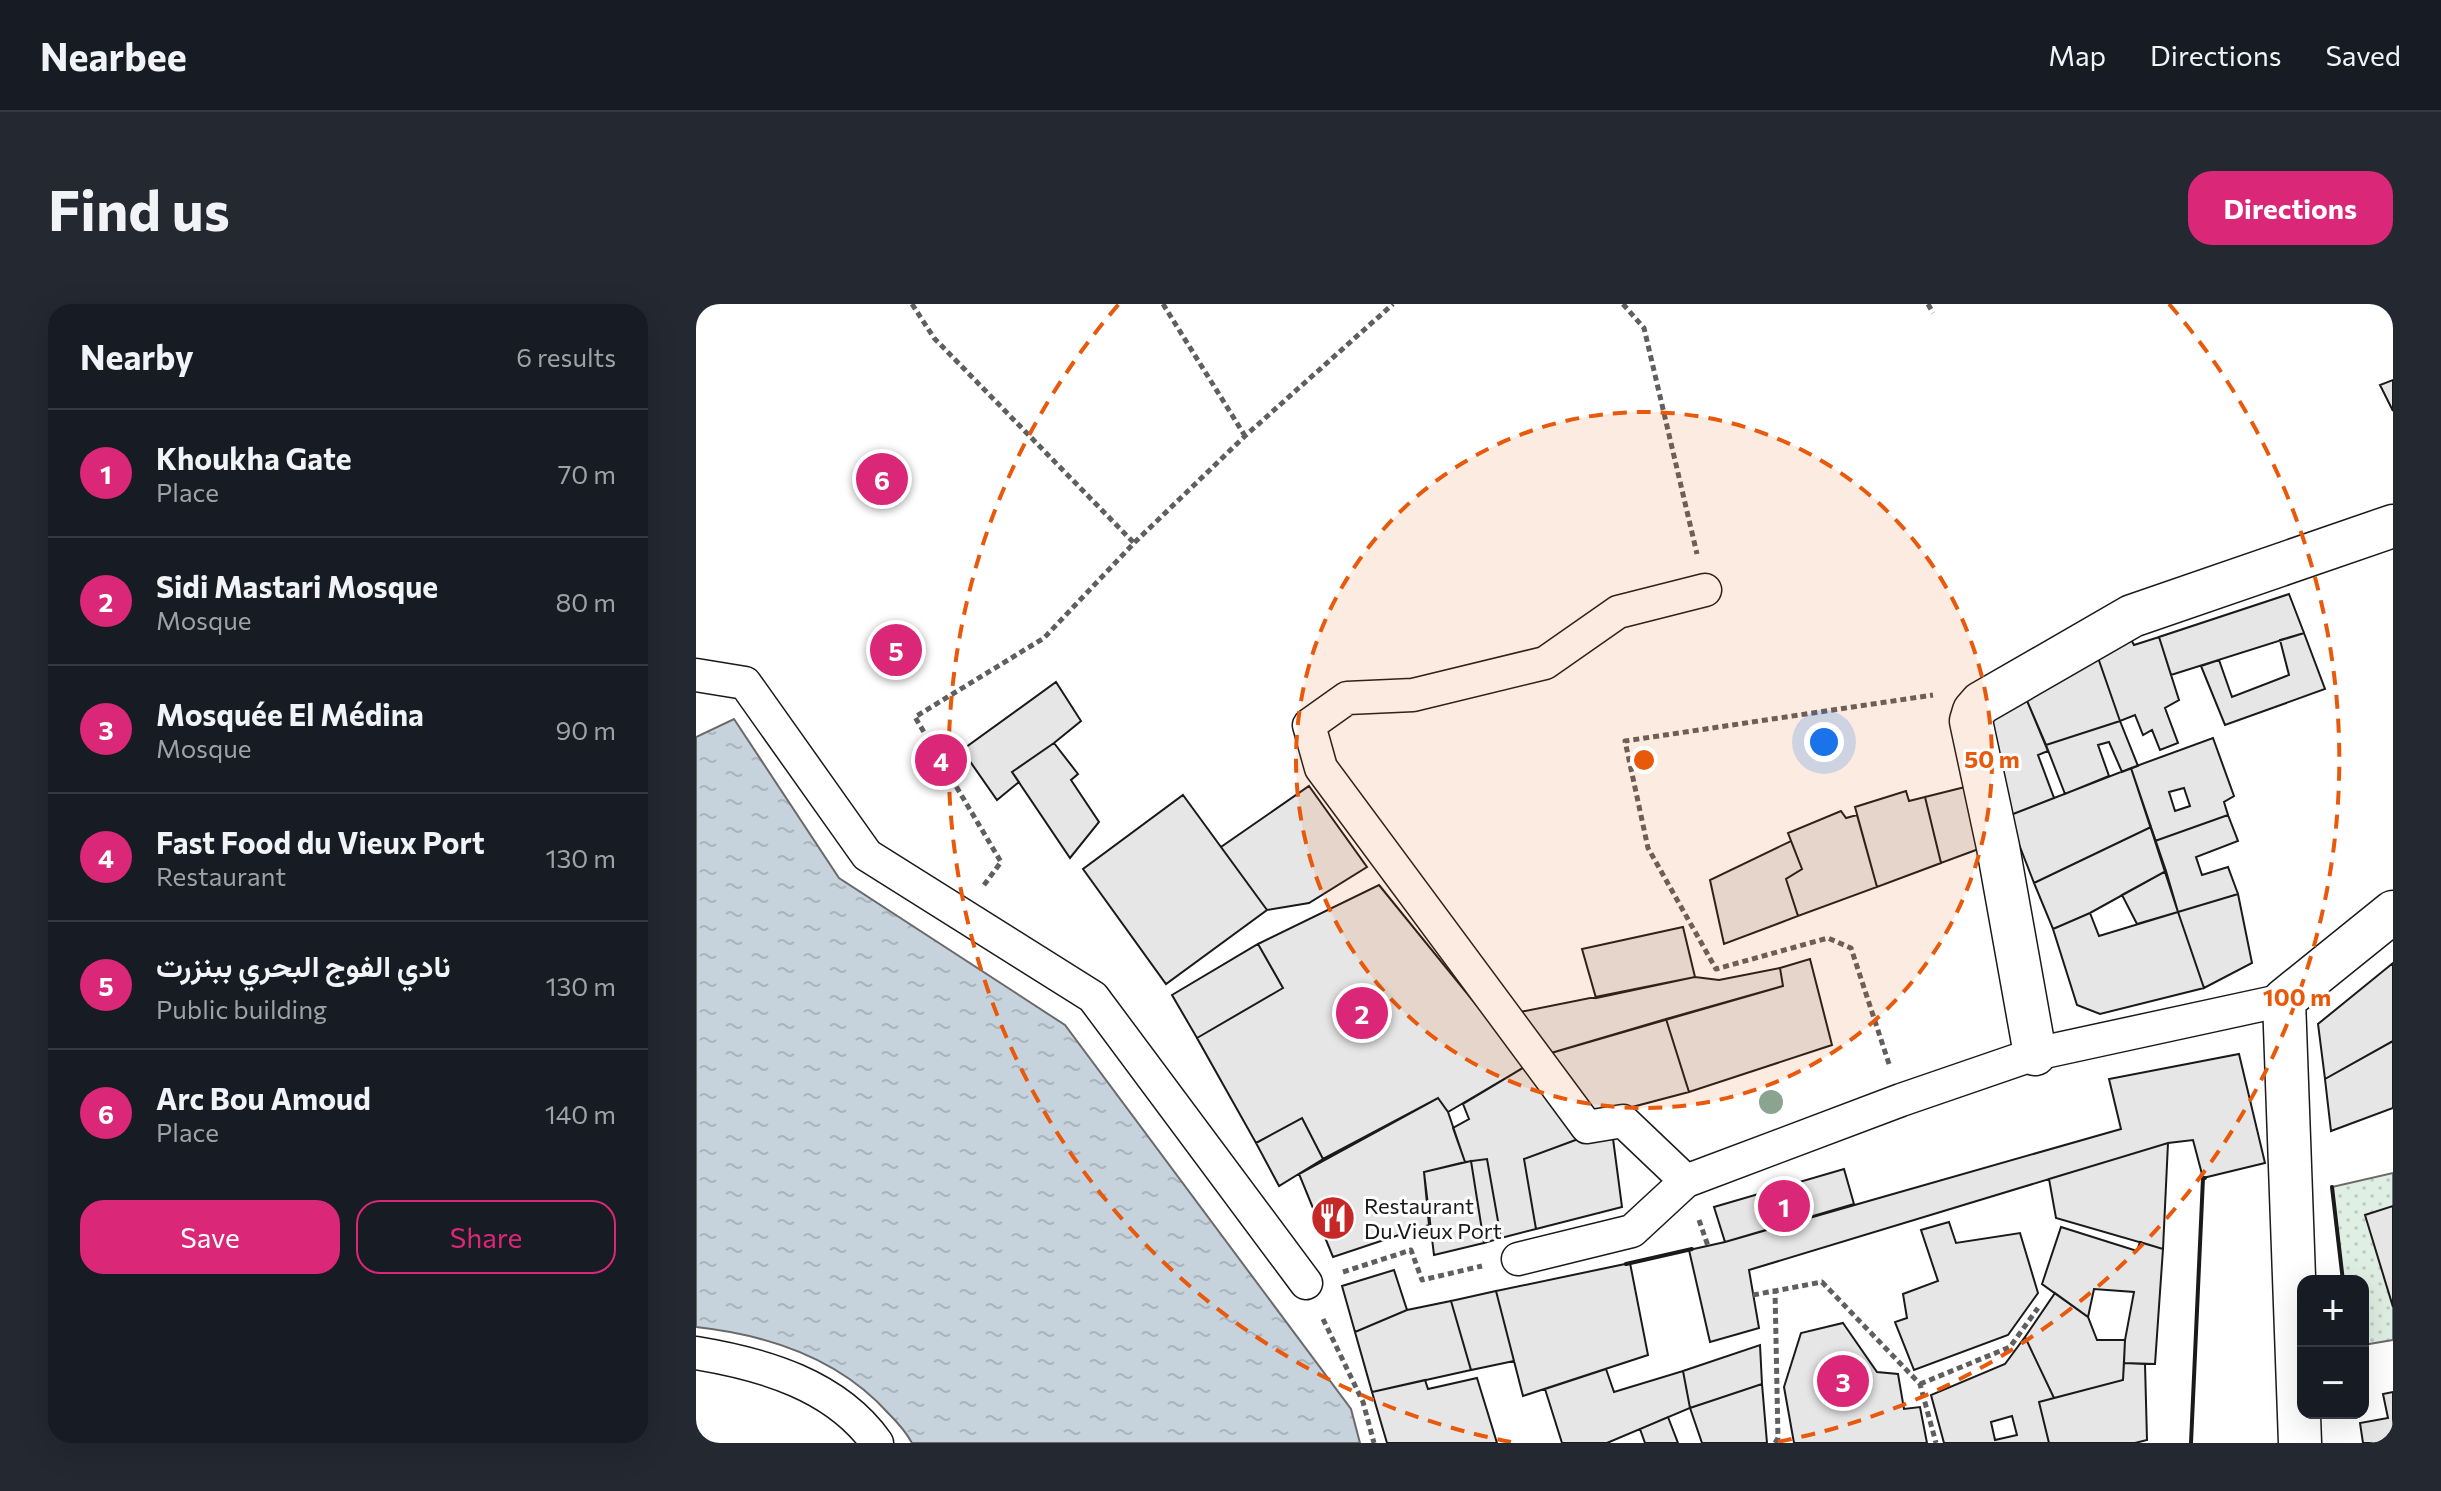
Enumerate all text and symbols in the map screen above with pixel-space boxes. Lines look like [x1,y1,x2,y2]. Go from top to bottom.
text: Nearbee [40,32,187,79]
text: Map [2048,38,2106,72]
text: Directions [2150,38,2281,72]
text: Saved [2325,38,2401,72]
button: Directions [2188,171,2393,245]
text: Find us [48,174,230,243]
text: Nearby [80,335,194,377]
text: 6 results [516,341,616,372]
text: Khoukha Gate [156,439,352,476]
pin: 6 [856,449,908,509]
text: 1 [100,458,112,489]
text: 70 m [558,458,616,489]
text: Place [156,476,219,507]
text: Sidi Mastari Mosque [156,567,438,604]
text: 2 [99,586,113,617]
text: 80 m [556,586,616,617]
text: Mosque [156,604,251,635]
pin: 5 [870,620,922,680]
text: Mosquée El Médina [156,695,424,732]
text: 3 [98,714,114,745]
text: 90 m [556,714,616,745]
your location [1804,722,1844,762]
pin: 4 [915,730,967,790]
text: Mosque [156,732,251,763]
text: 50 m [1964,744,2020,773]
centre of rings [1630,746,1658,774]
text: Fast Food du Vieux Port [156,823,485,860]
text: 4 [98,842,114,873]
text: 130 m [545,842,616,873]
text: Restaurant [156,860,286,891]
text: نادي الفوج البحري ببنزرت [156,946,451,983]
text: 5 [98,970,114,1001]
text: 130 m [545,970,616,1001]
text: 100 m [2263,982,2331,1011]
pin: 2 [1336,983,1388,1043]
text: Public building [156,993,327,1024]
text: Arc Bou Amoud [156,1079,371,1116]
text: 6 [98,1098,114,1129]
text: 140 m [545,1098,616,1129]
text: Place [156,1116,219,1147]
pin: 1 [1758,1176,1810,1236]
place label: Restaurant Du Vieux Port [1364,1192,1502,1244]
restaurant icon: Restaurant Du Vieux Port [1309,1194,1357,1242]
button: Save [80,1200,340,1274]
button: Share [356,1200,616,1274]
map controls [2297,1275,2369,1419]
button: + [2297,1275,2369,1347]
button: − [2297,1347,2369,1419]
pin: 3 [1817,1351,1869,1411]

